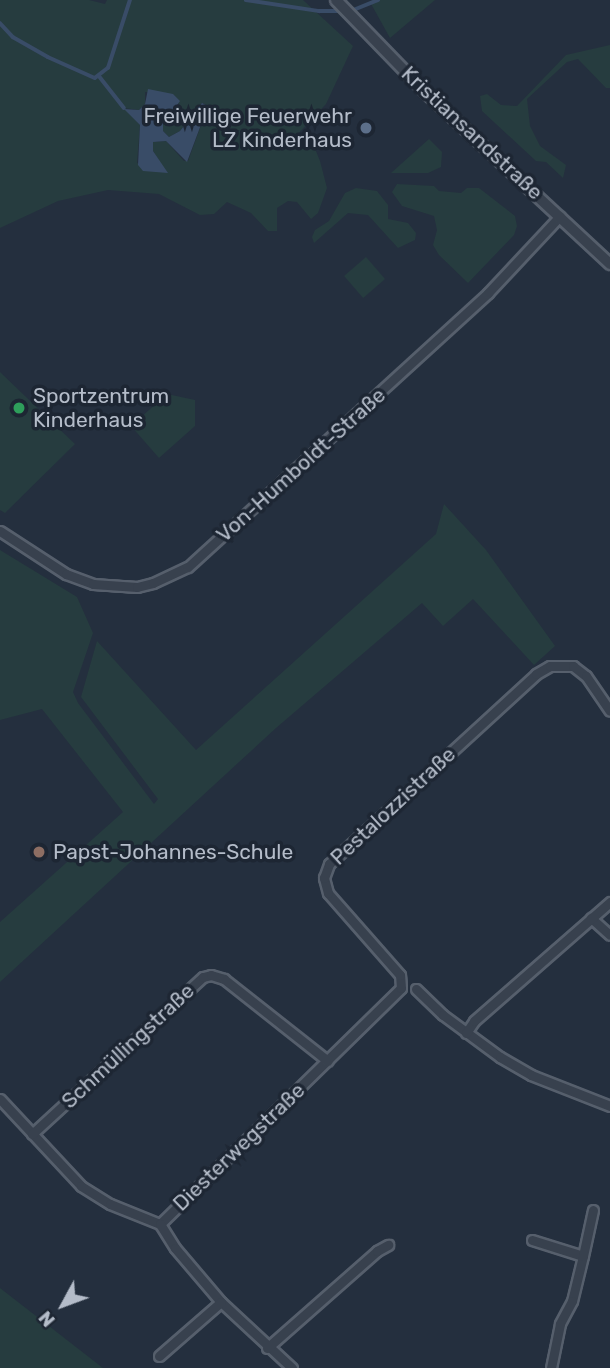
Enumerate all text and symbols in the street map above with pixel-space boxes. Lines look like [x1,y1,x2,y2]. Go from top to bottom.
street label: Kristiansandstraße [396,61,548,205]
place label: Freiwillige Feuerwehr LZ Kinderhaus [144,103,352,153]
marker: Freiwillige Feuerwehr LZ Kinderhaus [358,120,374,136]
place label: Sportzentrum Kinderhaus [33,383,169,433]
street label: Von-Humboldt-Straße [211,383,391,547]
marker: Sportzentrum Kinderhaus [11,400,27,416]
street label: Pestalozzistraße [325,742,461,870]
place label: Papst-Johannes-Schule [53,839,293,865]
marker: Papst-Johannes-Schule [31,844,47,860]
street label: Schmüllingstraße [57,978,199,1114]
street label: Diesterwegstraße [168,1078,310,1216]
north arrow [28,1270,98,1340]
text: N [34,1306,60,1332]

